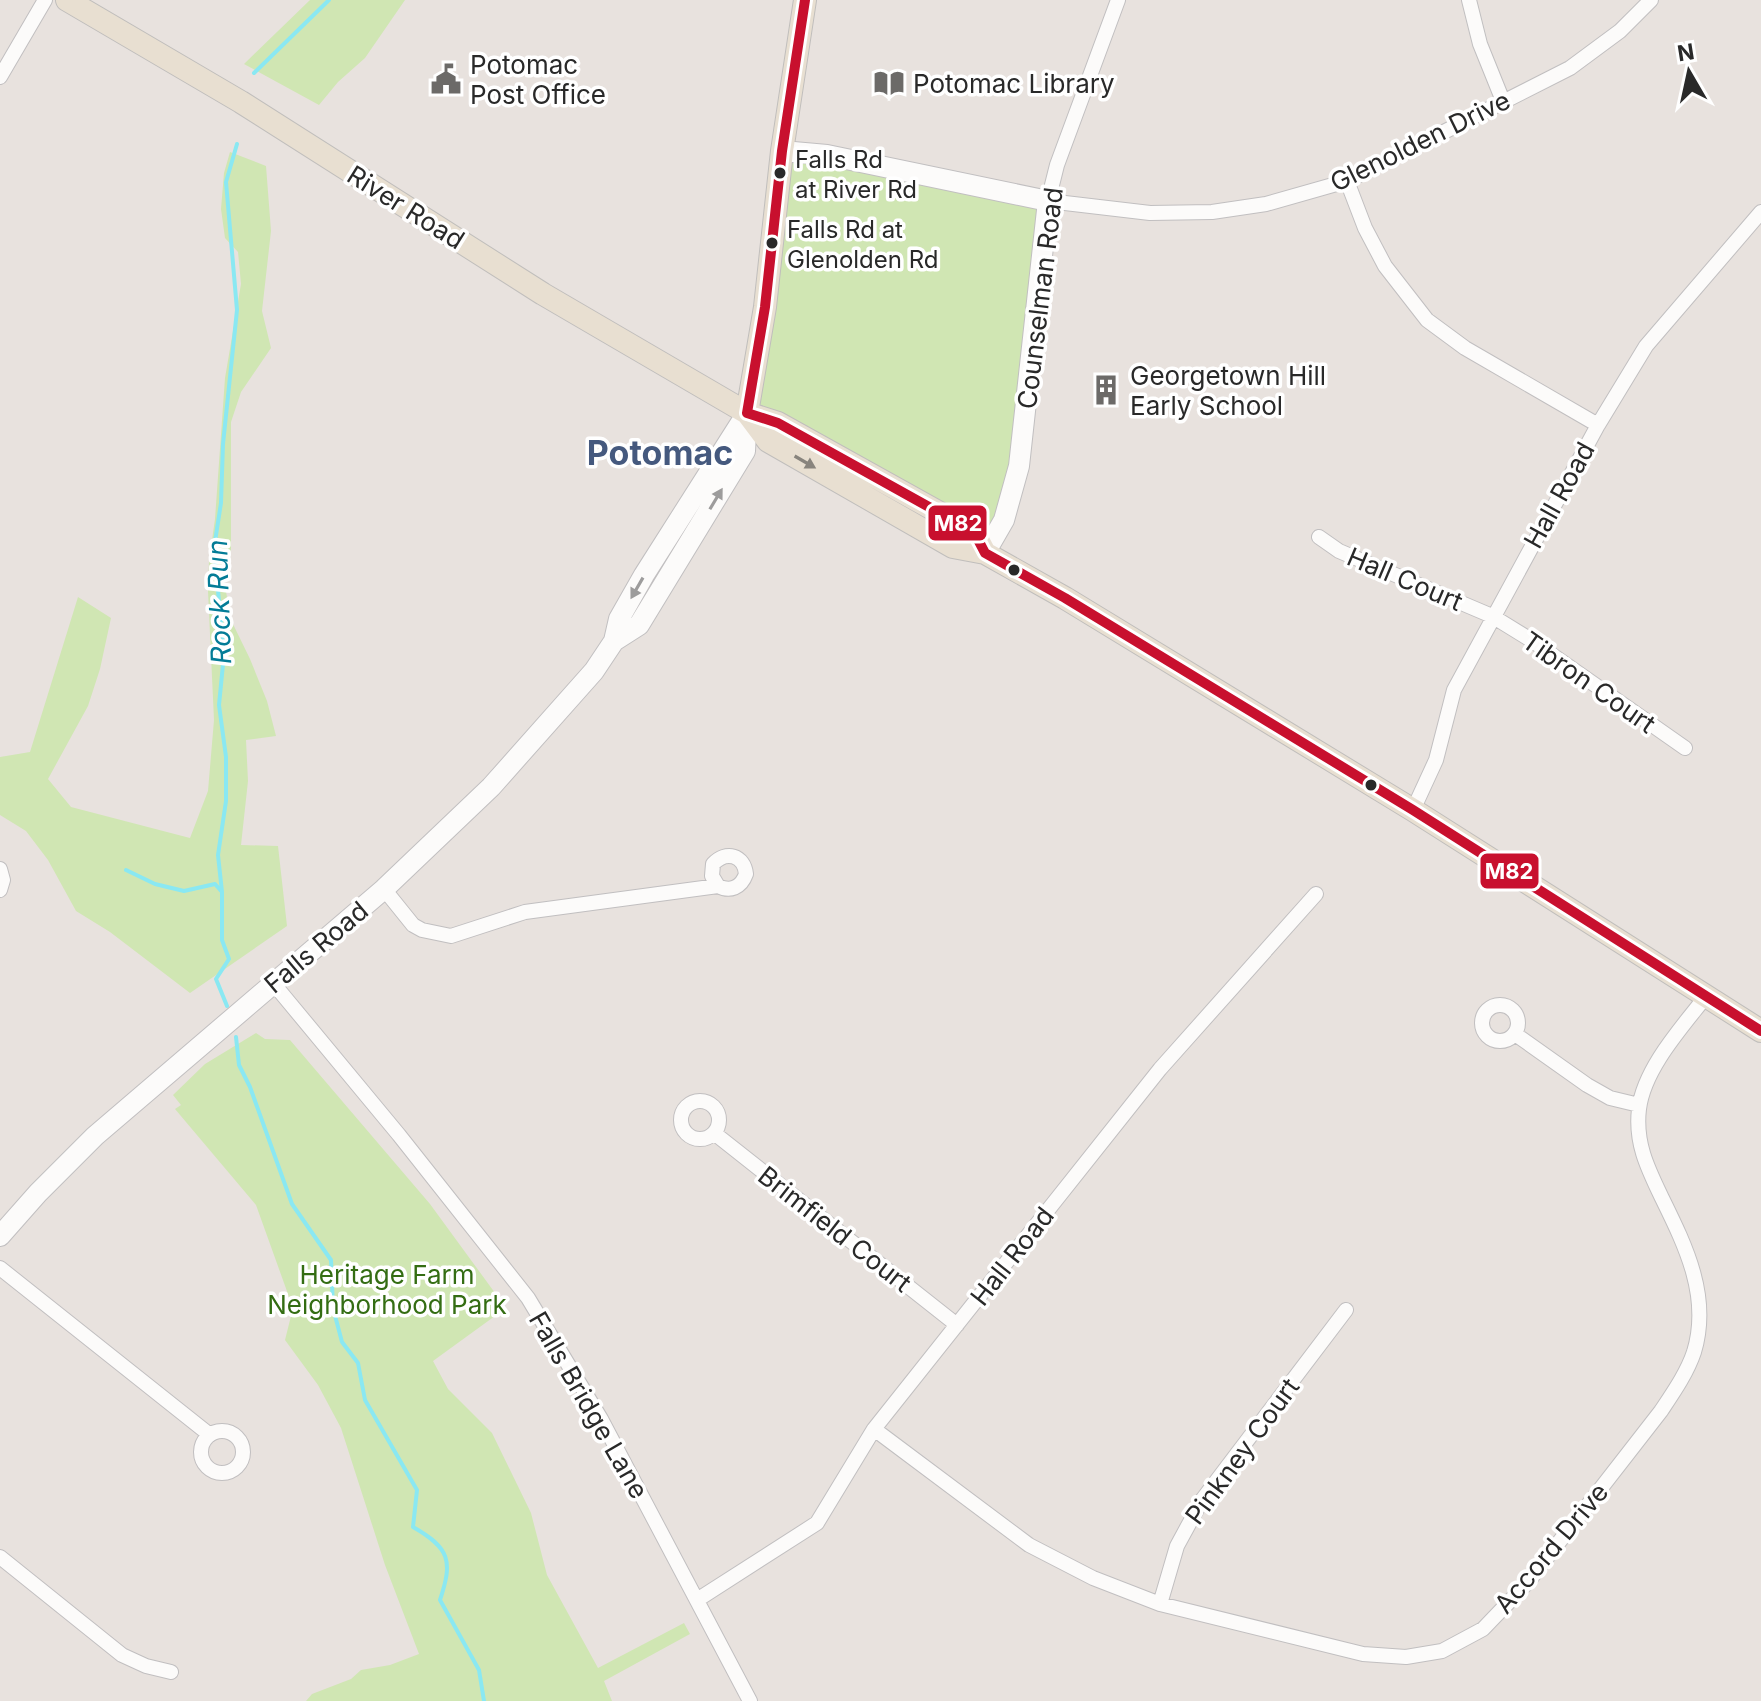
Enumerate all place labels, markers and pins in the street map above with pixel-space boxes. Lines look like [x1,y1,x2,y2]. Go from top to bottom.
place label: Potomac Post Office [470,49,606,110]
public building icon: Potomac Post Office [429,62,463,96]
library icon: Potomac Library [872,66,906,100]
place label: Potomac Library [913,68,1115,99]
place label: Falls Rd at River Rd [795,145,917,204]
marker: Falls Rd at River Rd [772,165,788,181]
place label: Falls Rd at Glenolden Rd [787,215,939,274]
marker: Falls Rd at Glenolden Rd [764,235,780,251]
place label: Georgetown Hill Early School [1130,360,1326,421]
building icon: Georgetown Hill Early School [1089,373,1123,407]
unlabelled marker [1006,562,1022,578]
unlabelled marker [1363,777,1379,793]

